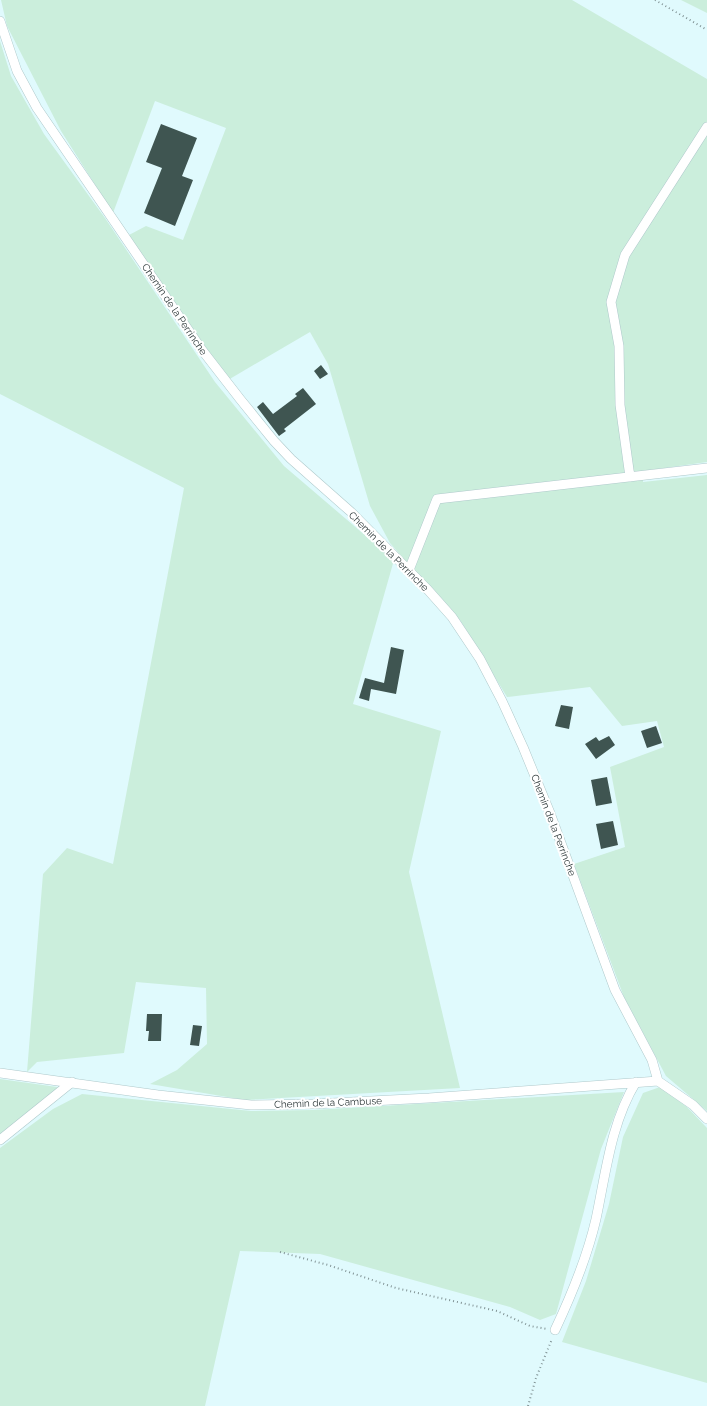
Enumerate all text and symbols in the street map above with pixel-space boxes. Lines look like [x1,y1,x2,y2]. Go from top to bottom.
street label: Chemin de la Perrinche [140,261,209,357]
street label: Chemin de la Perrinche [347,509,431,593]
street label: Chemin de la Perrinche [529,773,578,878]
street label: Chemin de la Cambuse [274,1095,382,1110]

